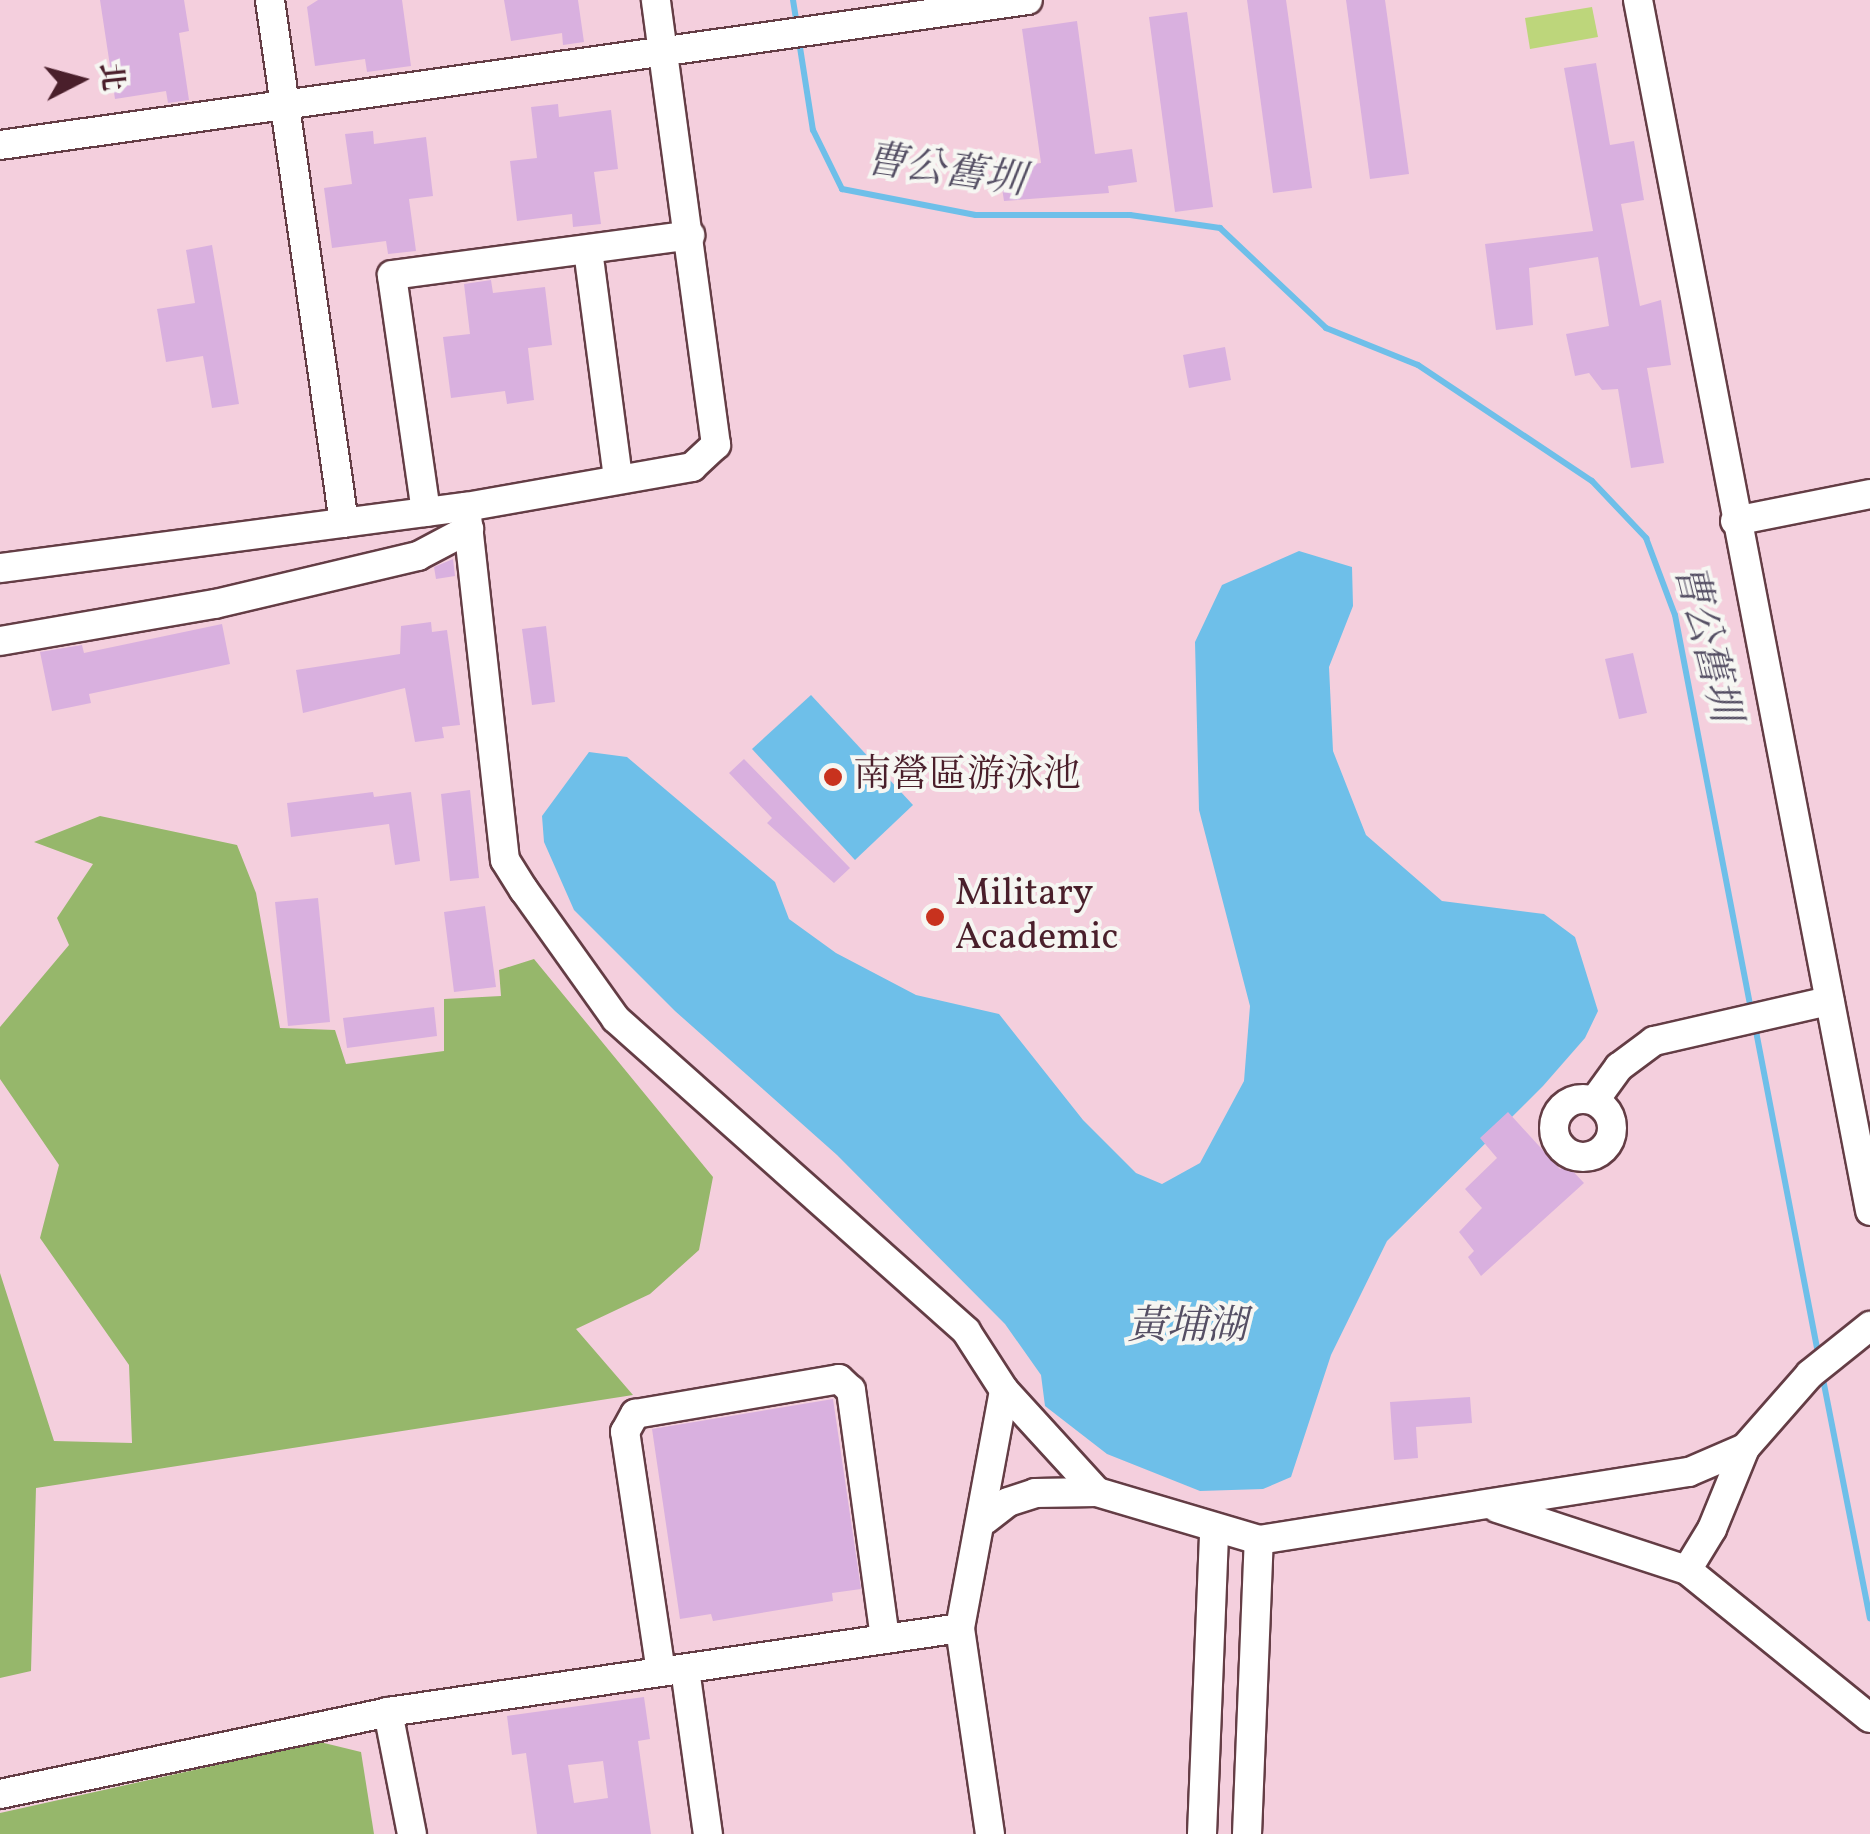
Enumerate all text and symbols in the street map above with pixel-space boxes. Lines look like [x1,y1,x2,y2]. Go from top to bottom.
north arrow [30,30,130,130]
text: 北 [89,61,131,93]
water label: 曹公舊圳 [862,137,1028,207]
water label: 曹公舊圳 [1662,560,1748,726]
place label: 南營區游泳池 [853,754,1081,800]
marker: 南營區游泳池 [822,766,844,788]
place label: Military Academic [955,872,1118,962]
marker: Military Academic [924,906,946,928]
water label: 黃埔湖 [1127,1304,1247,1352]

